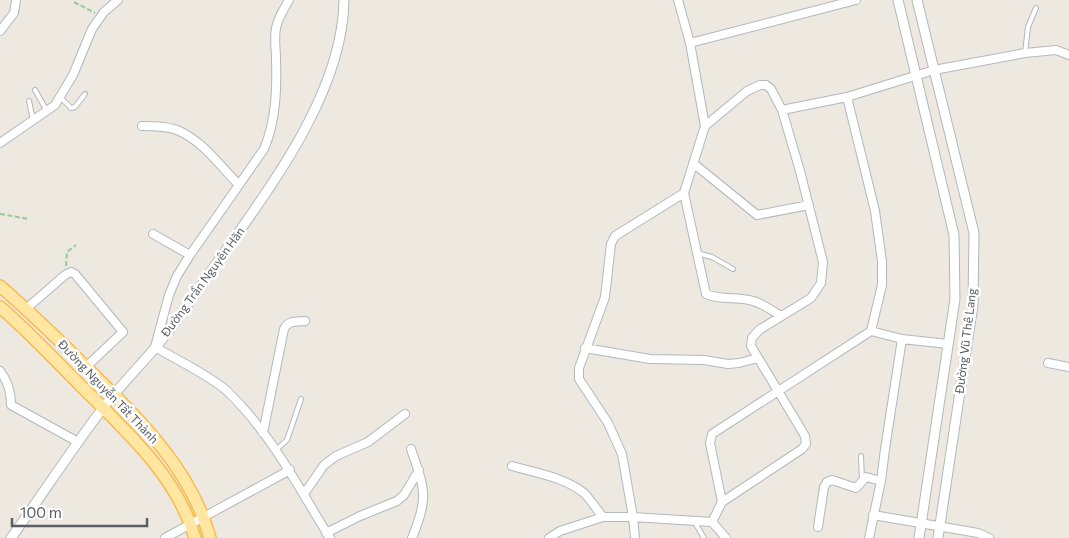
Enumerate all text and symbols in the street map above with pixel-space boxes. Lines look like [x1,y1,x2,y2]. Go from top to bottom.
street label: Đường Trần Nguyên Hãn [157,224,247,340]
street label: Đường Vũ Thê Lang [951,287,978,395]
street label: Đường Nguyễn Tất Thành [55,336,162,446]
scale bar [12,496,148,528]
text: 100 m [20,503,62,521]

